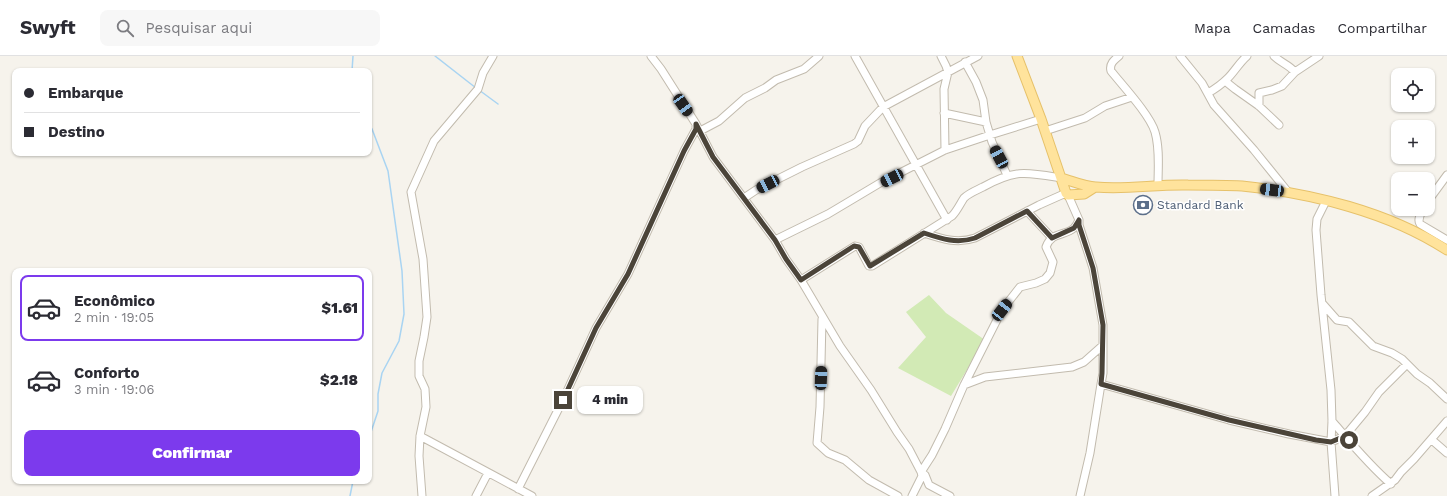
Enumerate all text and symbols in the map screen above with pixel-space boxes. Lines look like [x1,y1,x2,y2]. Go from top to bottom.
search box [100,10,380,46]
text: Swyft [20,16,76,39]
icon: search [114,17,136,39]
text: Pesquisar aqui [146,19,252,37]
text: Mapa [1194,20,1231,36]
text: Camadas [1253,20,1315,36]
text: Compartilhar [1337,20,1427,36]
map controls [1391,68,1435,216]
button: locate [1391,68,1435,112]
text: Embarque [48,84,123,102]
car [671,92,695,118]
button: + [1391,120,1435,164]
text: Destino [48,123,105,141]
car [988,144,1010,170]
car [879,167,905,189]
button: − [1391,172,1435,216]
car [755,173,781,195]
car [1259,183,1285,197]
bank icon: Standard Bank [1132,194,1154,216]
place label: Standard Bank [1157,198,1244,212]
icon: car [26,290,62,326]
text: Econômico [74,292,155,310]
car [990,297,1014,323]
text: $1.61 [322,299,358,317]
text: 2 min · 19:05 [74,310,154,325]
icon: car [26,362,62,398]
text: Conforto [74,364,139,382]
car [815,366,827,390]
text: $2.18 [320,371,358,389]
text: 3 min · 19:06 [74,382,154,397]
callout: 4 min [577,386,643,414]
route end [554,391,572,409]
text: 4 min [592,392,628,407]
button: Confirmar [24,430,360,476]
route start [1340,431,1358,449]

